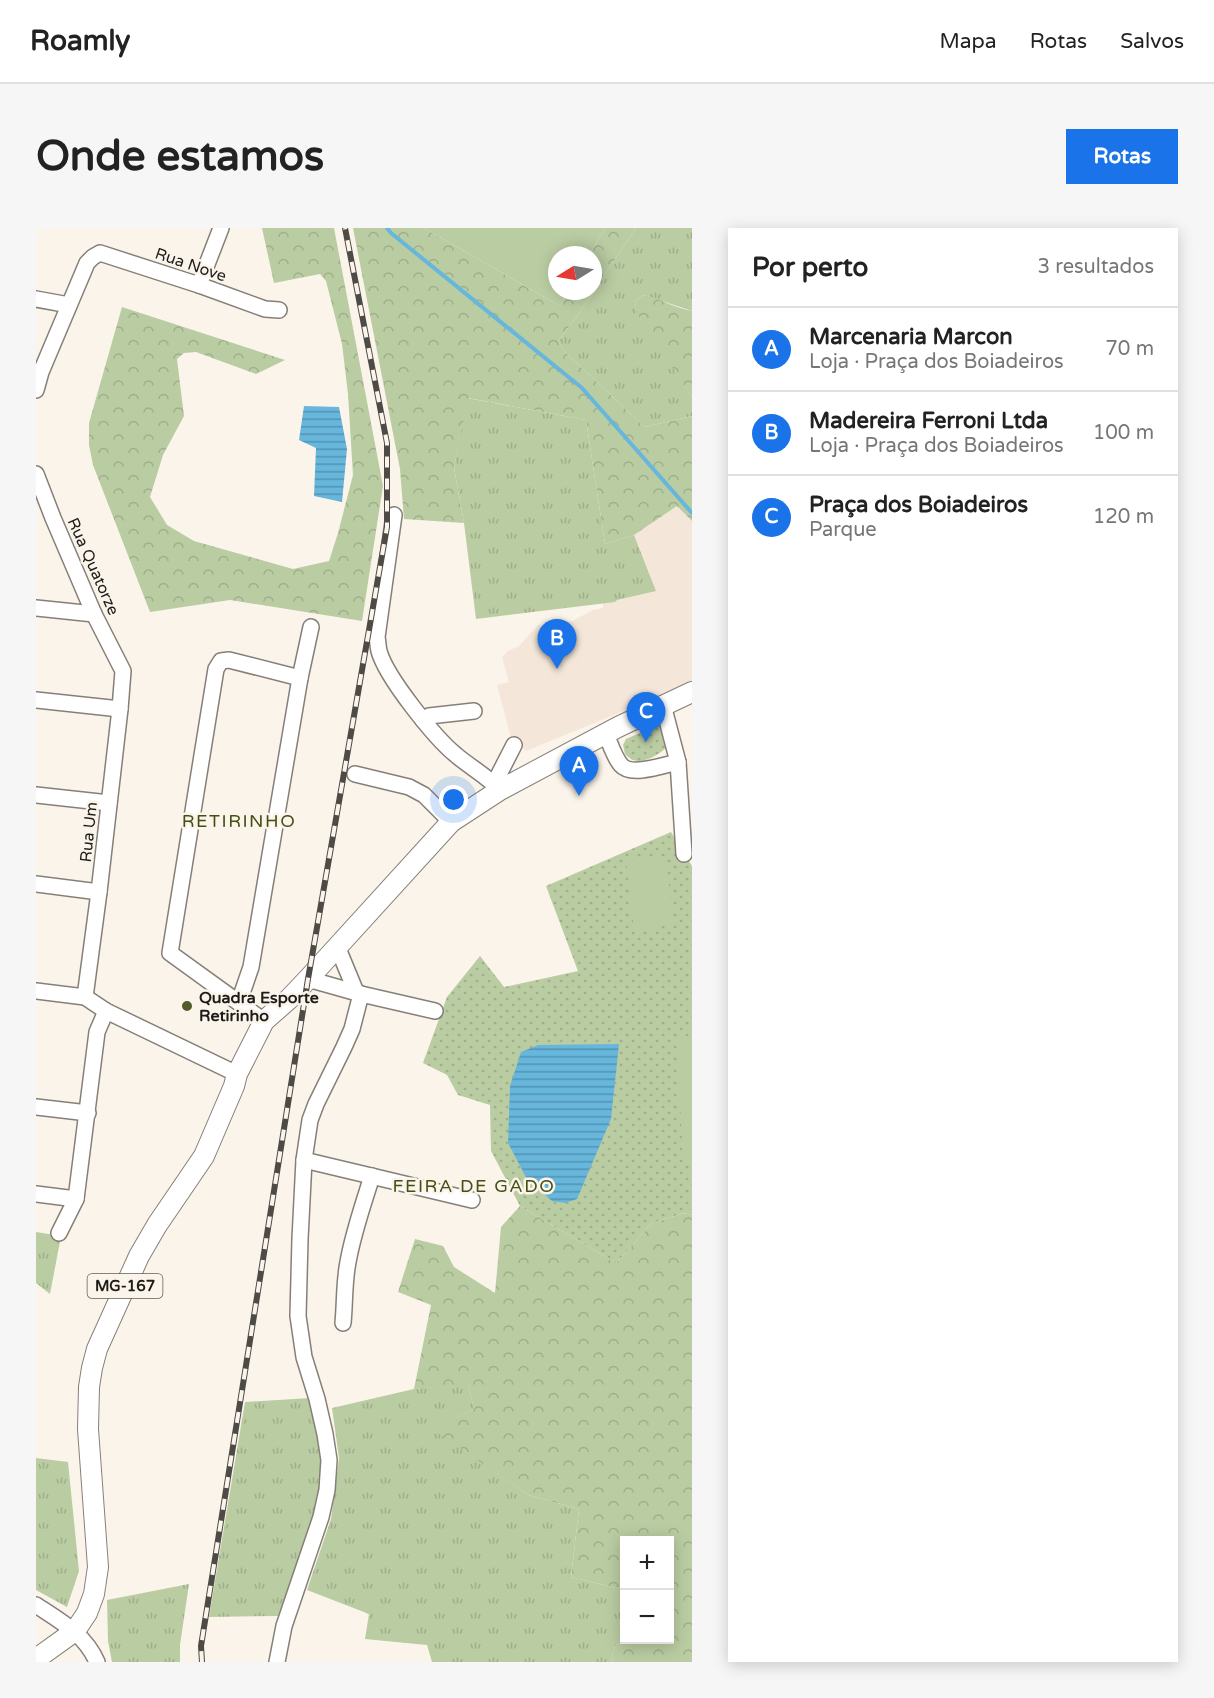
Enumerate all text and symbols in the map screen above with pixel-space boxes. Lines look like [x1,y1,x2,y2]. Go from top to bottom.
text: Roamly [30,24,130,58]
text: Mapa [939,29,997,54]
text: Rotas [1030,29,1087,54]
text: Salvos [1120,29,1184,54]
button: Rotas [1066,129,1178,184]
text: Onde estamos [36,131,324,182]
street label: Rua Nove [152,243,229,286]
north arrow [548,246,602,300]
text: Por perto [752,252,868,283]
text: 3 resultados [1038,255,1154,279]
text: Marcenaria Marcon [809,324,1013,350]
text: A [764,337,779,361]
text: 70 m [1105,337,1154,361]
text: Loja · Praça dos Boiadeiros [809,350,1064,374]
text: Madereira Ferroni Ltda [809,408,1048,434]
text: B [765,421,778,445]
text: 100 m [1093,421,1154,445]
text: Loja · Praça dos Boiadeiros [809,434,1064,458]
text: Praça dos Boiadeiros [809,492,1028,518]
text: C [765,505,778,529]
text: 120 m [1093,505,1154,529]
street label: Rua Quatorze [63,515,123,618]
text: Parque [809,518,877,542]
pin: B [538,620,576,669]
pin: C [626,692,666,742]
pin: A [560,746,598,796]
your location [439,785,468,814]
street label: Rua Um [76,801,102,863]
district label: RETIRINHO [182,810,296,832]
place label: Quadra Esporte Retirinho [199,988,319,1026]
marker: Quadra Esporte Retirinho [180,999,194,1013]
district label: FEIRA DE GADO [393,1175,555,1197]
road number: MG-167 [88,1274,163,1298]
map controls [620,1536,674,1644]
button: + [620,1536,674,1590]
button: − [620,1590,674,1644]

